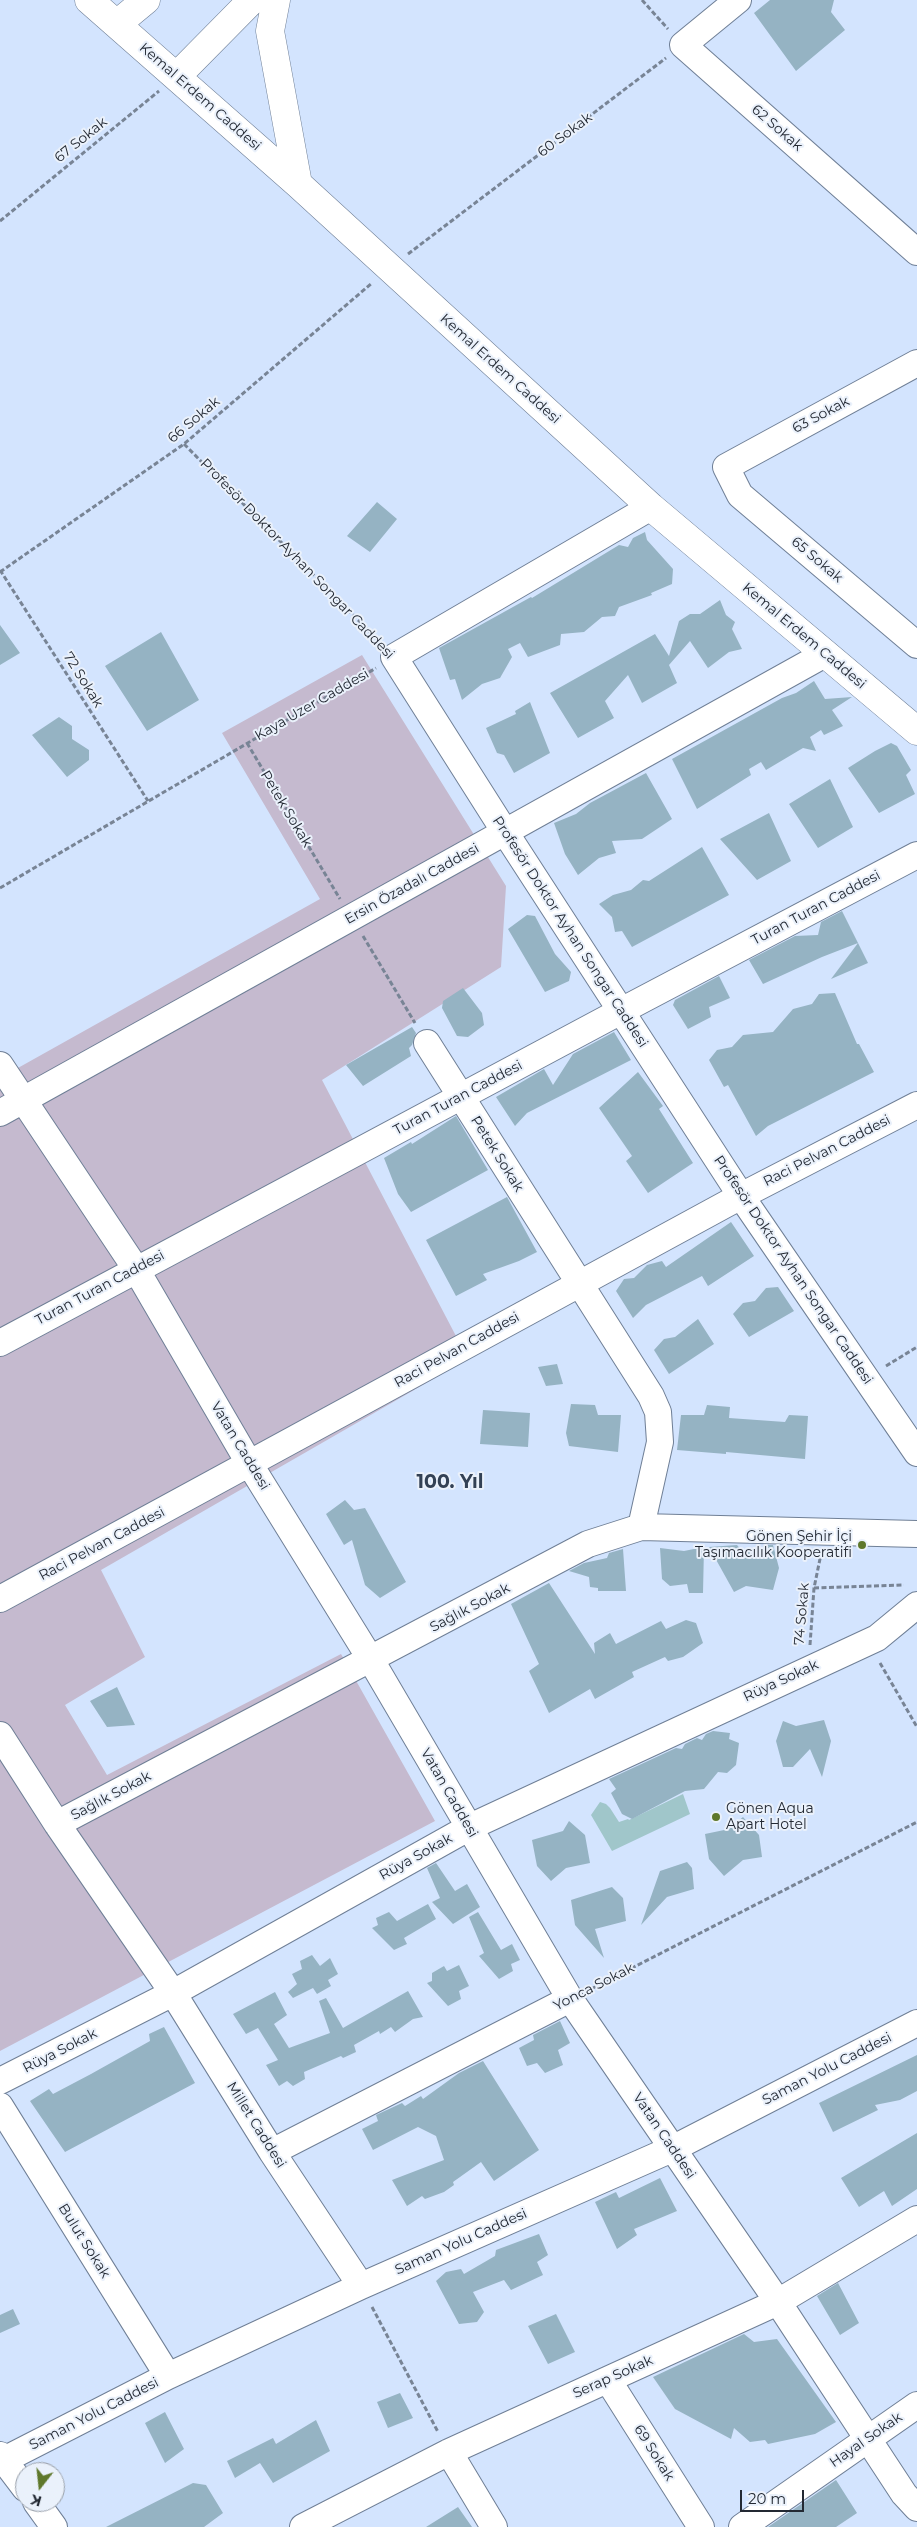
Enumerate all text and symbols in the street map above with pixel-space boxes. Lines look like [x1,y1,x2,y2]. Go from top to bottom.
street label: Kemal Erdem Caddesi [136,39,264,155]
street label: 62 Sokak [748,101,806,155]
street label: 60 Sokak [535,109,595,161]
street label: 67 Sokak [51,114,111,166]
street label: Kemal Erdem Caddesi [436,311,564,427]
street label: 66 Sokak [164,393,224,447]
street label: 63 Sokak [790,393,852,437]
street label: Profesör Doktor Ayhan Songar Caddesi [196,455,398,663]
street label: 65 Sokak [788,534,846,586]
street label: Kemal Erdem Caddesi [739,579,869,693]
street label: 72 Sokak [59,649,107,711]
street label: Kaya Uzer Caddesi [252,665,372,745]
street label: Petek Sokak [257,768,315,850]
street label: Profesör Doktor Ayhan Songar Caddesi [489,813,651,1051]
street label: Ersin Özadalı Caddesi [342,840,482,928]
street label: Turan Turan Caddesi [749,867,883,949]
street label: Turan Turan Caddesi [391,1057,525,1139]
street label: Raci Pelvan Caddesi [761,1112,893,1190]
street label: Petek Sokak [467,1113,527,1195]
street label: Profesör Doktor Ayhan Songar Caddesi [710,1152,876,1388]
street label: Turan Turan Caddesi [33,1247,167,1329]
street label: Raci Pelvan Caddesi [392,1309,522,1391]
street label: Vatan Caddesi [207,1399,273,1493]
district label: 100. Yıl [417,1471,483,1493]
street label: Raci Pelvan Caddesi [36,1504,168,1584]
place label: Gönen Şehir İçi Taşımacılık Kooperatifi [695,1529,852,1561]
marker: Gönen Şehir İçi Taşımacılık Kooperatifi [856,1539,868,1551]
street label: Sağlık Sokak [427,1580,513,1636]
street label: 74 Sokak [791,1582,813,1646]
street label: Rüya Sokak [741,1656,821,1706]
street label: Vatan Caddesi [417,1745,481,1841]
street label: Sağlık Sokak [68,1768,154,1824]
place label: Gönen Aqua Apart Hotel [726,1801,814,1834]
marker: Gönen Aqua Apart Hotel [710,1811,722,1823]
street label: Rüya Sokak [377,1830,455,1884]
street label: Yonca Sokak [551,1959,637,2015]
street label: Rüya Sokak [20,2025,100,2077]
street label: Saman Yolu Caddesi [760,2029,894,2109]
street label: Millet Caddesi [223,2079,289,2171]
street label: Vatan Caddesi [629,2090,699,2182]
street label: Bulut Sokak [54,2201,114,2281]
street label: Saman Yolu Caddesi [392,2205,530,2279]
street label: Serap Sokak [570,2352,656,2402]
street label: Saman Yolu Caddesi [27,2374,161,2454]
street label: Hayal Sokak [827,2409,905,2471]
street label: 69 Sokak [630,2422,678,2484]
north arrow [15,2462,65,2512]
scale bar [742,2480,806,2512]
text: 20 m [748,2489,786,2508]
text: K [29,2490,44,2511]

